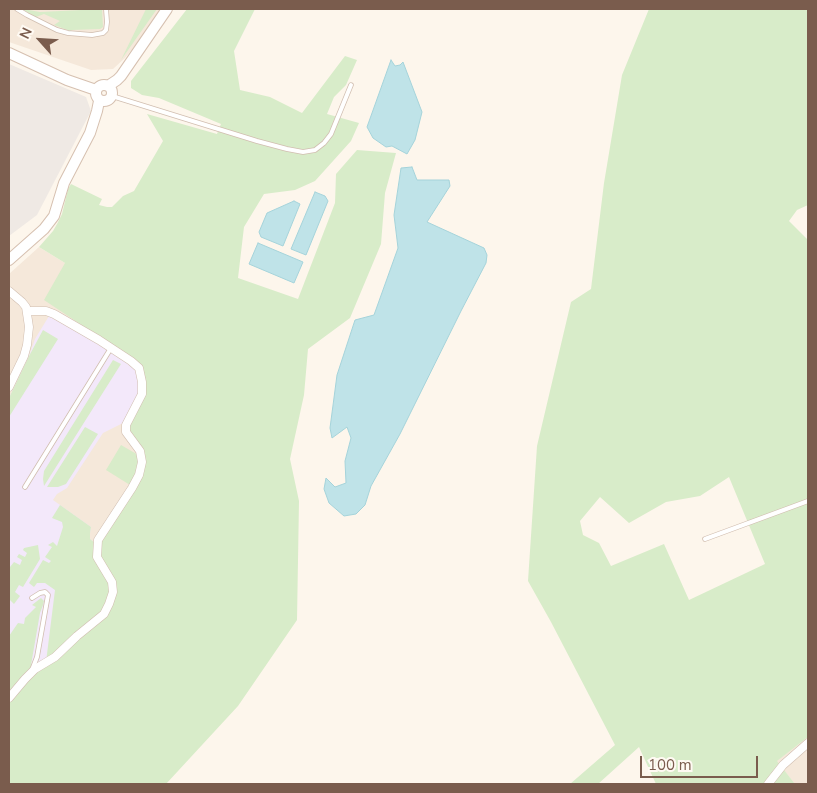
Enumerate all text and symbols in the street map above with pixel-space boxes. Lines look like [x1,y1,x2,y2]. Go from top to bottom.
north arrow [15,15,65,65]
text: N [15,24,37,42]
scale bar [642,746,760,778]
text: 100 m [648,755,692,775]

